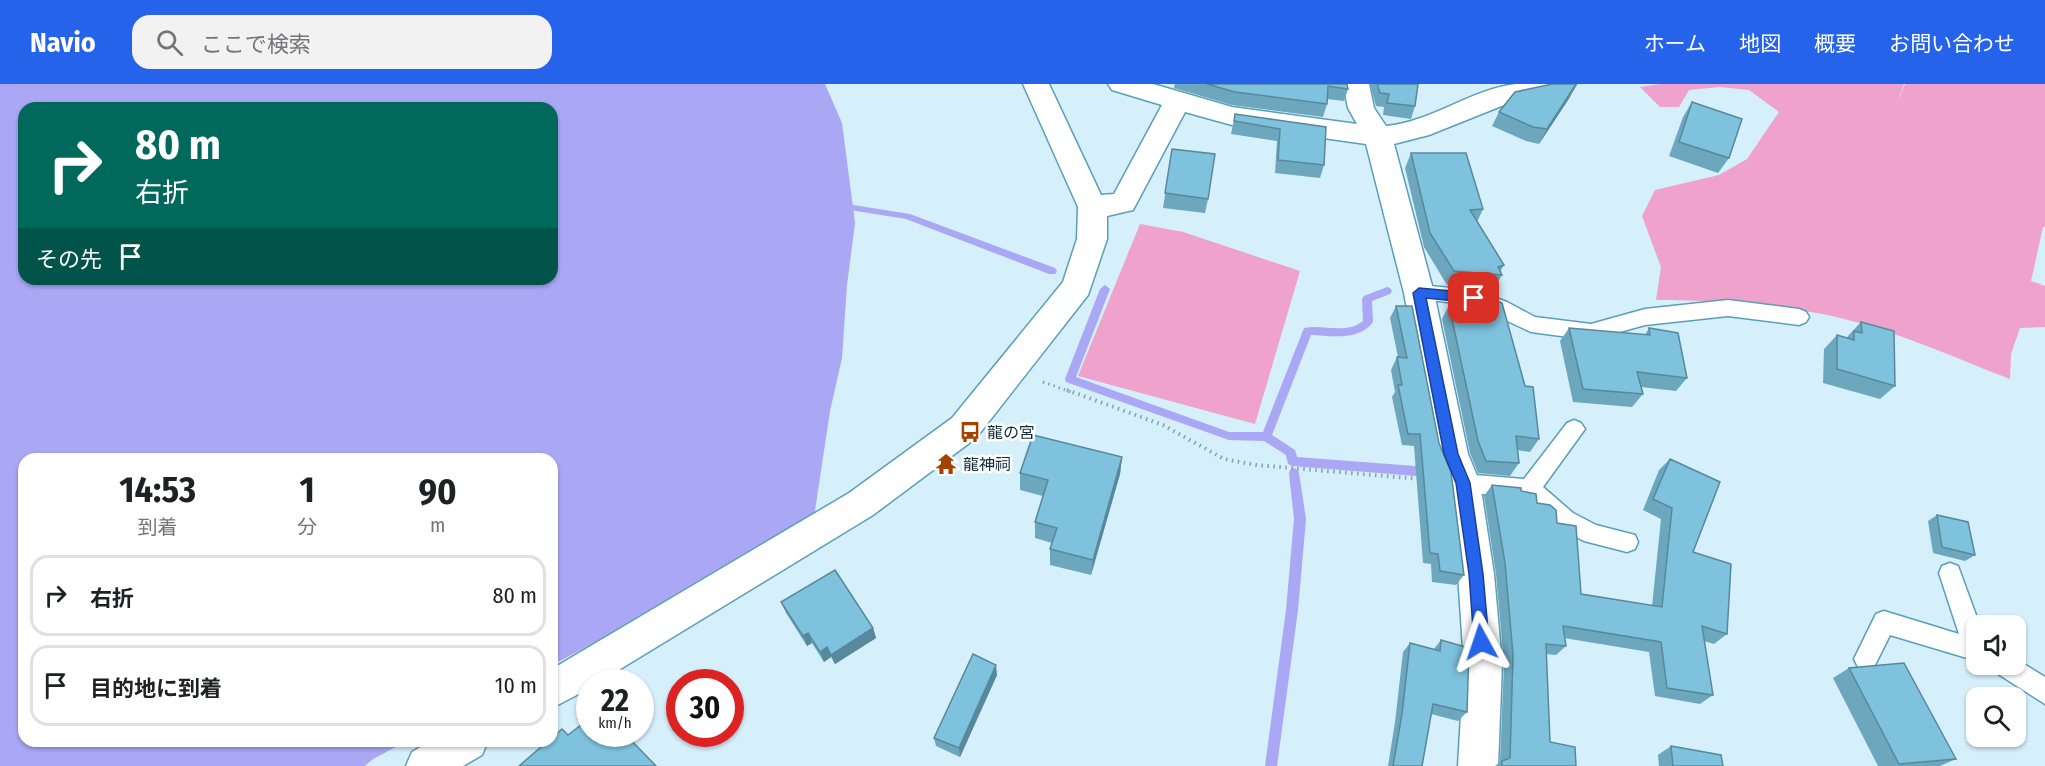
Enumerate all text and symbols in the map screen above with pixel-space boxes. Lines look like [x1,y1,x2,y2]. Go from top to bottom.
search box [132,15,552,69]
text: Navio [30,26,96,59]
icon: search [153,26,186,59]
text: ここで検索 [201,31,311,58]
text: ホーム [1644,31,1706,57]
text: 地図 [1739,31,1781,57]
text: 概要 [1814,31,1856,57]
text: お問い合わせ [1889,31,2015,57]
text: 80 m [135,120,221,170]
icon: right [36,126,114,204]
text: 右折 [135,177,189,209]
icon: arrive [114,240,147,273]
text: その先 [36,246,102,273]
pin [1448,272,1499,323]
icon: arrive [1457,281,1490,314]
bus stop icon: 龍の宮 [958,420,982,444]
place label: 龍の宮 [987,423,1035,442]
temple icon: 龍神祠 [934,452,958,476]
place label: 龍神祠 [963,455,1011,474]
text: 14:53 [119,468,196,512]
text: 1 [300,468,315,512]
text: 90 [418,470,457,514]
text: m [430,513,445,537]
text: 到着 [138,515,178,539]
text: 分 [297,515,317,539]
icon: right [39,579,72,612]
text: 80 m [492,582,537,609]
text: 右折 [90,585,134,612]
position arrow [1449,610,1513,674]
map controls [1966,615,2026,747]
button: sound [1966,615,2026,675]
icon: arrive [39,669,72,702]
speed limit sign: 30 [666,669,744,747]
text: 10 m [495,672,537,699]
text: 目的地に到着 [90,675,222,702]
text: 22 [601,683,629,719]
button: search [1966,687,2026,747]
text: km/h [598,714,632,732]

